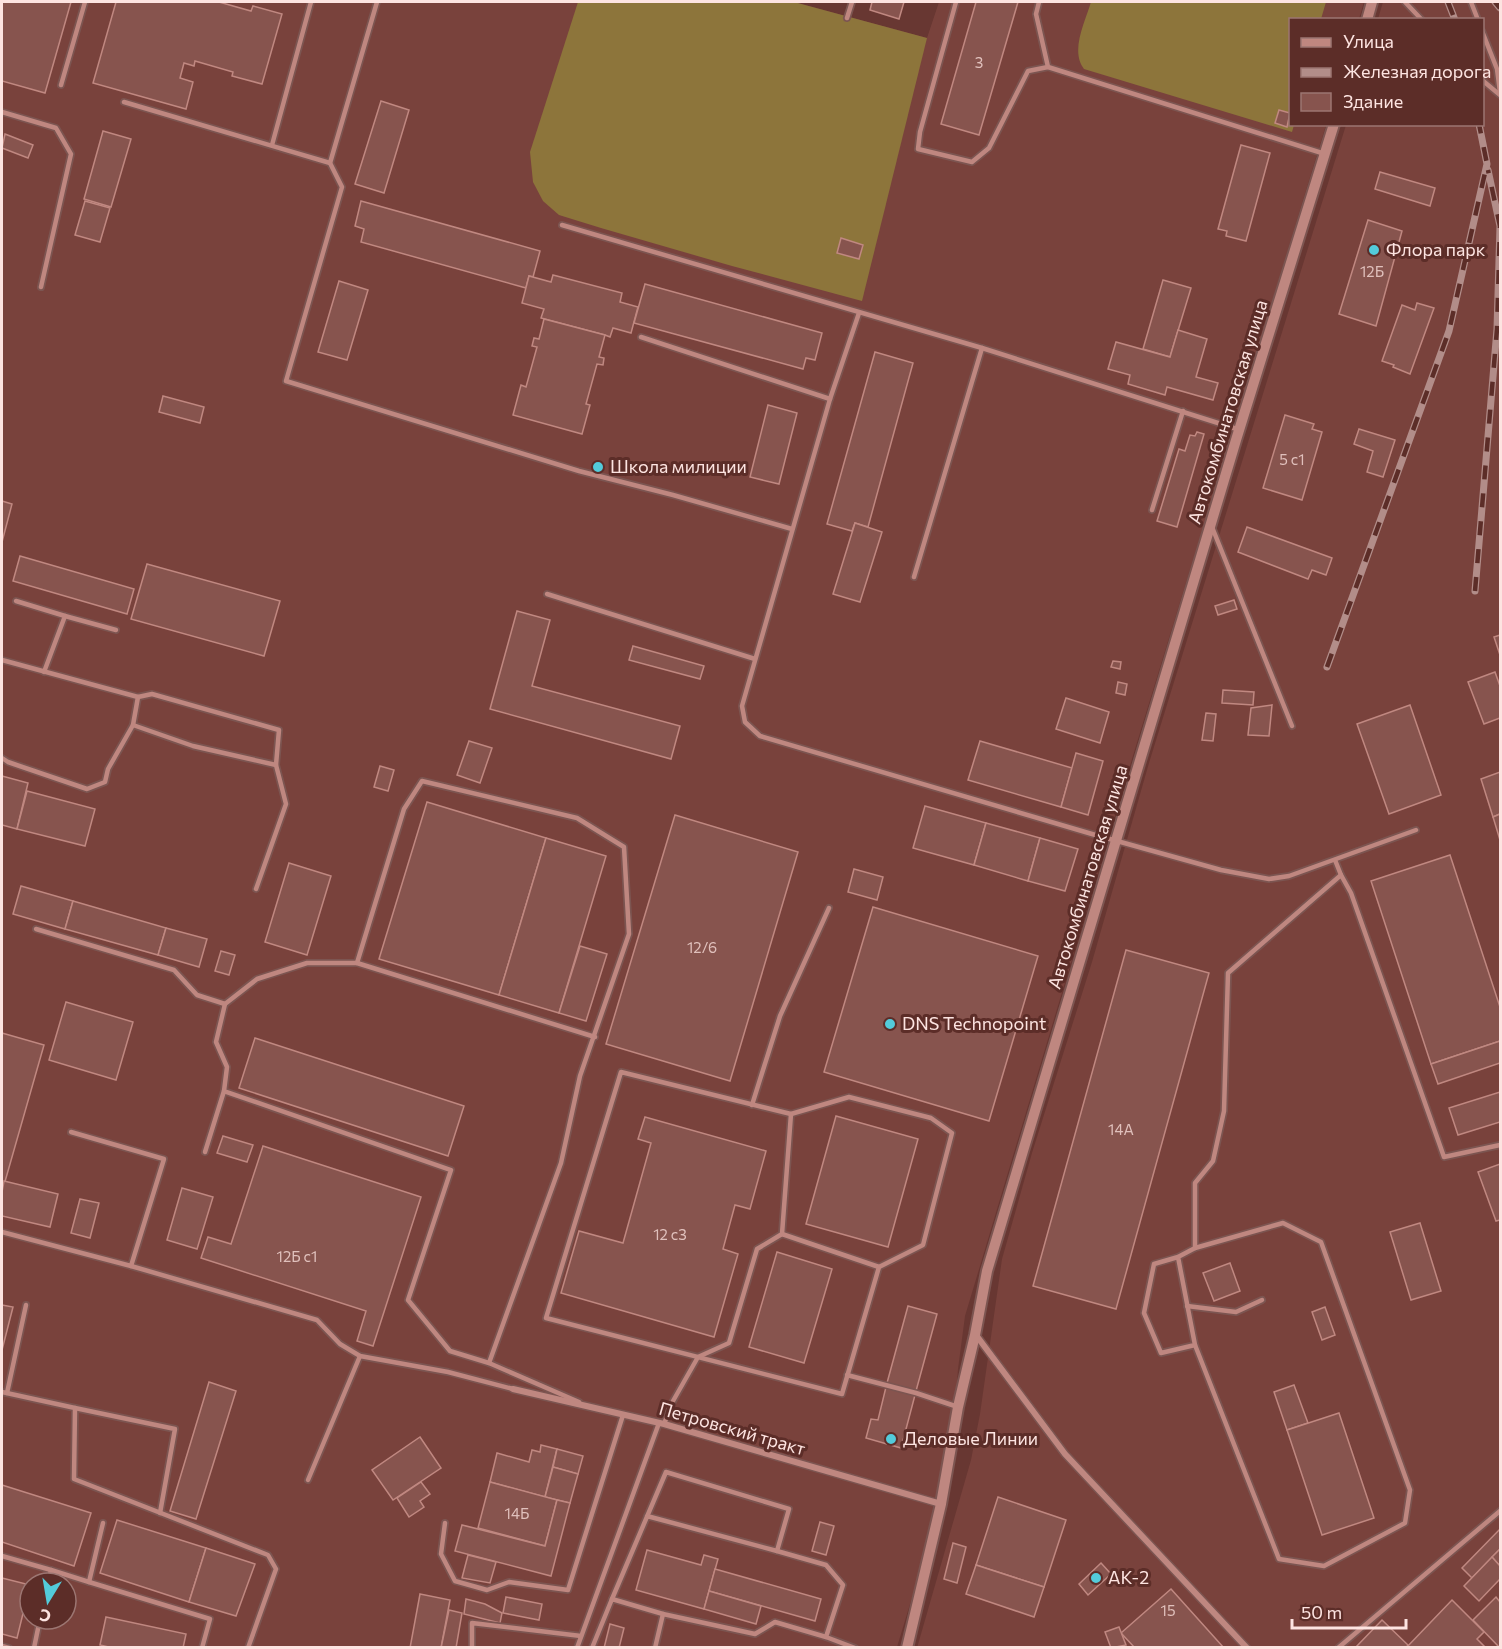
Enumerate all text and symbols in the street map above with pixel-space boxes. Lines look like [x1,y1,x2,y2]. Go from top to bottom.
legend [1289,18,1484,126]
text: Улица [1343,30,1394,52]
house number: 3 [975,53,983,71]
text: Железная дорога [1343,60,1491,82]
text: Здание [1343,90,1403,112]
place label: Флора парк [1386,238,1486,260]
marker: Флора парк [1367,243,1381,257]
house number: 12Б [1360,262,1384,280]
street label: Автокомбинатовская улица [1182,297,1272,526]
house number: 5 с1 [1279,450,1305,468]
place label: Школа милиции [610,455,747,477]
marker: Школа милиции [591,460,605,474]
street label: Автокомбинатовская улица [1042,762,1132,991]
house number: 12/6 [687,938,717,956]
place label: DNS Technopoint [902,1012,1046,1034]
marker: DNS Technopoint [883,1017,897,1031]
house number: 14А [1108,1120,1134,1138]
house number: 12 с3 [653,1225,687,1243]
house number: 12Б с1 [277,1247,317,1265]
street label: Петровский тракт [657,1397,809,1460]
place label: Деловые Линии [903,1427,1038,1449]
marker: Деловые Линии [884,1432,898,1446]
house number: 14Б [505,1504,529,1522]
place label: АК-2 [1108,1566,1149,1588]
north arrow [18,1571,78,1631]
marker: АК-2 [1089,1571,1103,1585]
scale bar [1292,1592,1406,1630]
house number: 15 [1160,1601,1176,1619]
text: 50 m [1301,1601,1342,1623]
text: С [38,1606,52,1627]

